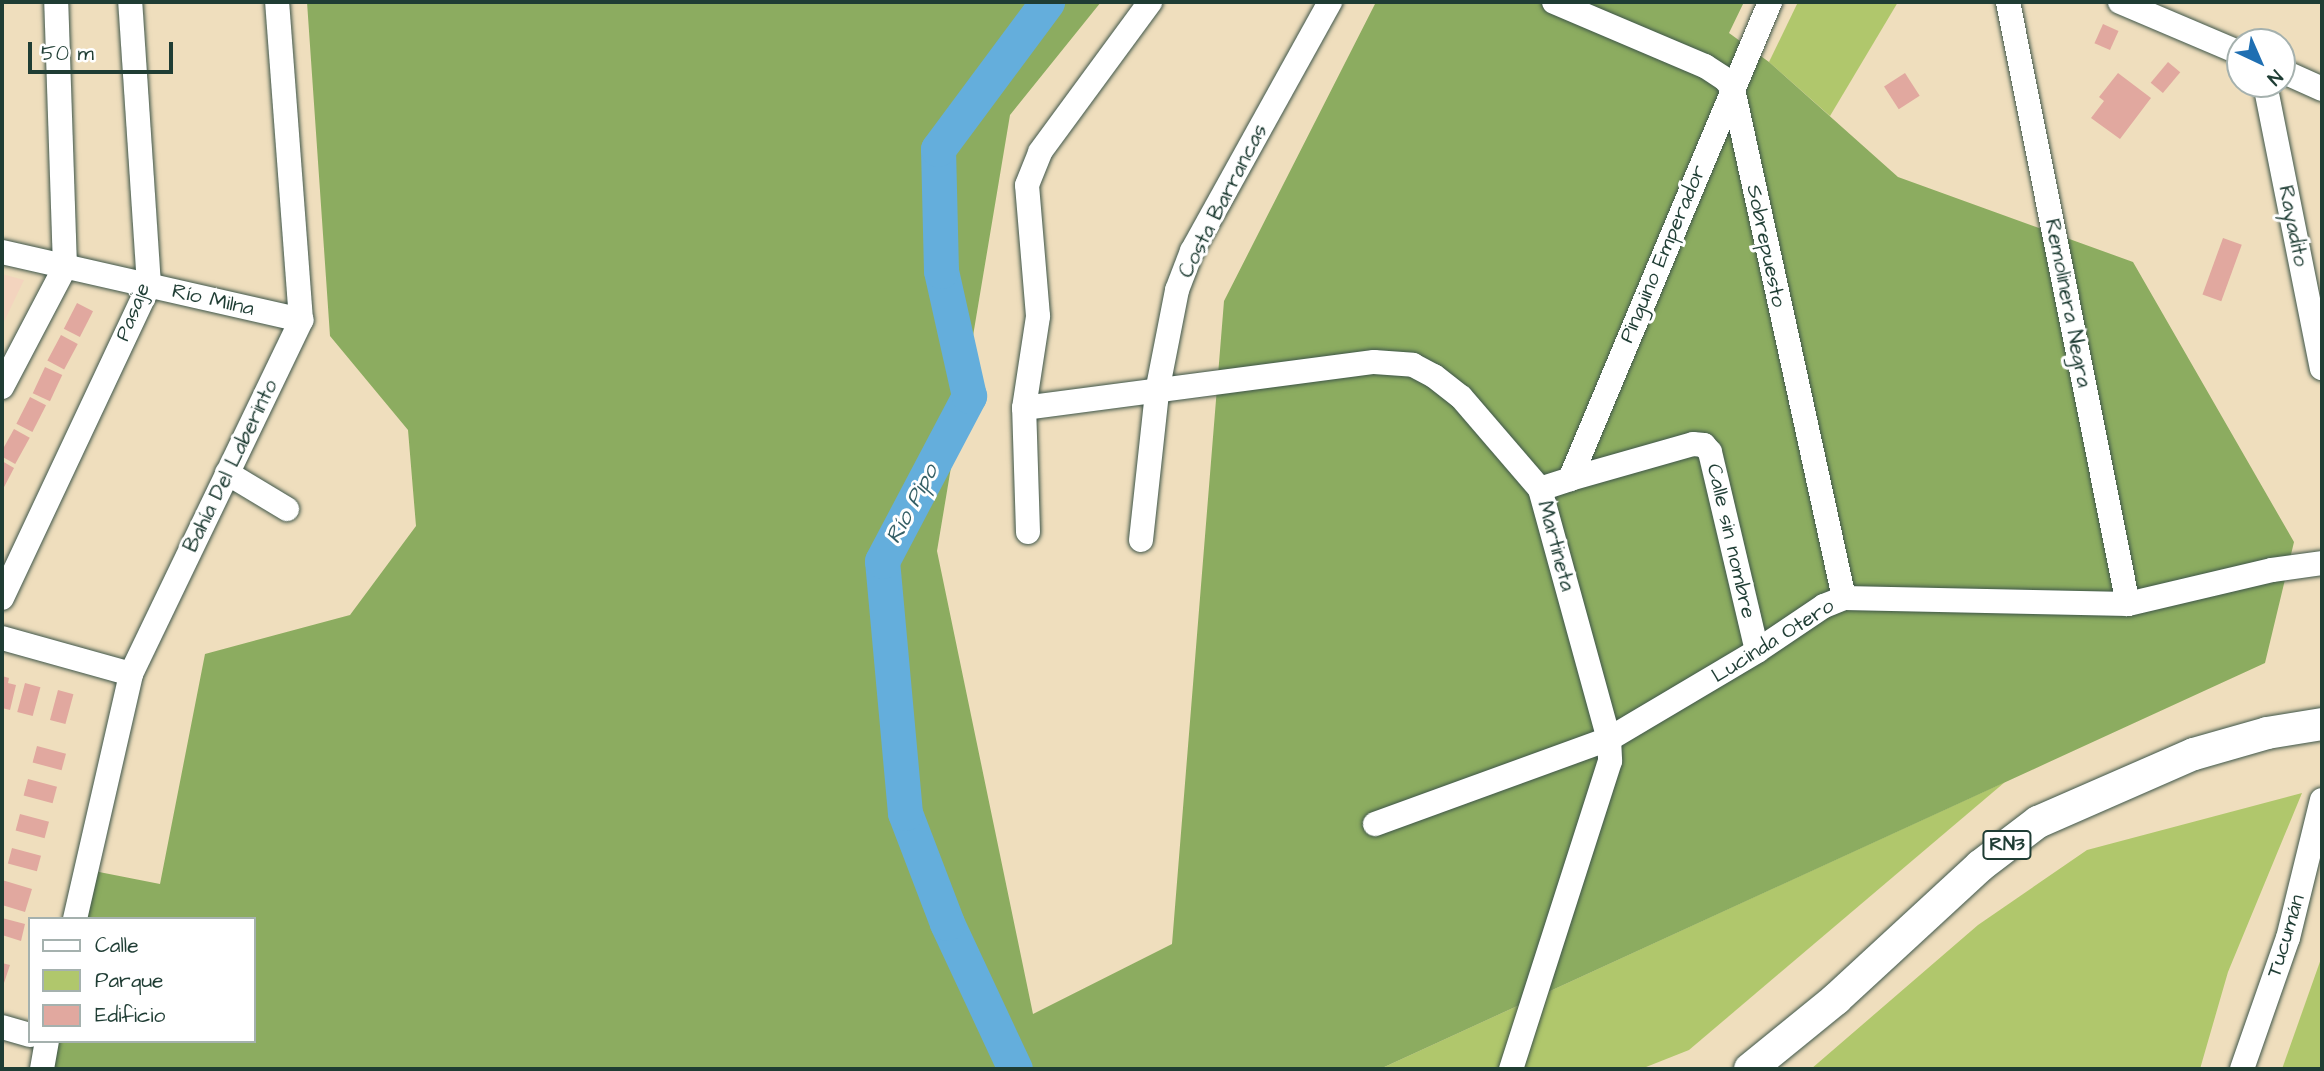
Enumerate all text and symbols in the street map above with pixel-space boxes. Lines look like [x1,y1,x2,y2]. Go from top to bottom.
scale bar [32,28,177,72]
north arrow [2226,28,2296,98]
text: 50 m [41,39,94,68]
text: N [2261,63,2288,91]
street label: Costa Barrancas [1173,120,1273,282]
street label: Pinguino Emperador [1614,161,1712,347]
street label: Sobrepuesto [1741,182,1791,310]
street label: Rayadito [2273,183,2313,269]
street label: Remolinera Negra [2039,217,2097,389]
street label: Río Milna [170,278,256,322]
street label: Pasaje [110,279,156,345]
street label: Bahía Del Laberinto [178,376,284,556]
water label: Río Pipo [880,460,944,548]
street label: Calle sin nombre [1701,461,1761,621]
street label: Martineta [1532,498,1580,594]
street label: Lucinda Otero [1707,593,1839,689]
road number: RN3 [1981,830,2033,860]
street label: Tucumán [2261,892,2311,980]
legend [28,917,256,1043]
text: Calle [95,931,139,960]
text: Parque [95,966,163,995]
text: Edificio [95,1001,165,1030]

